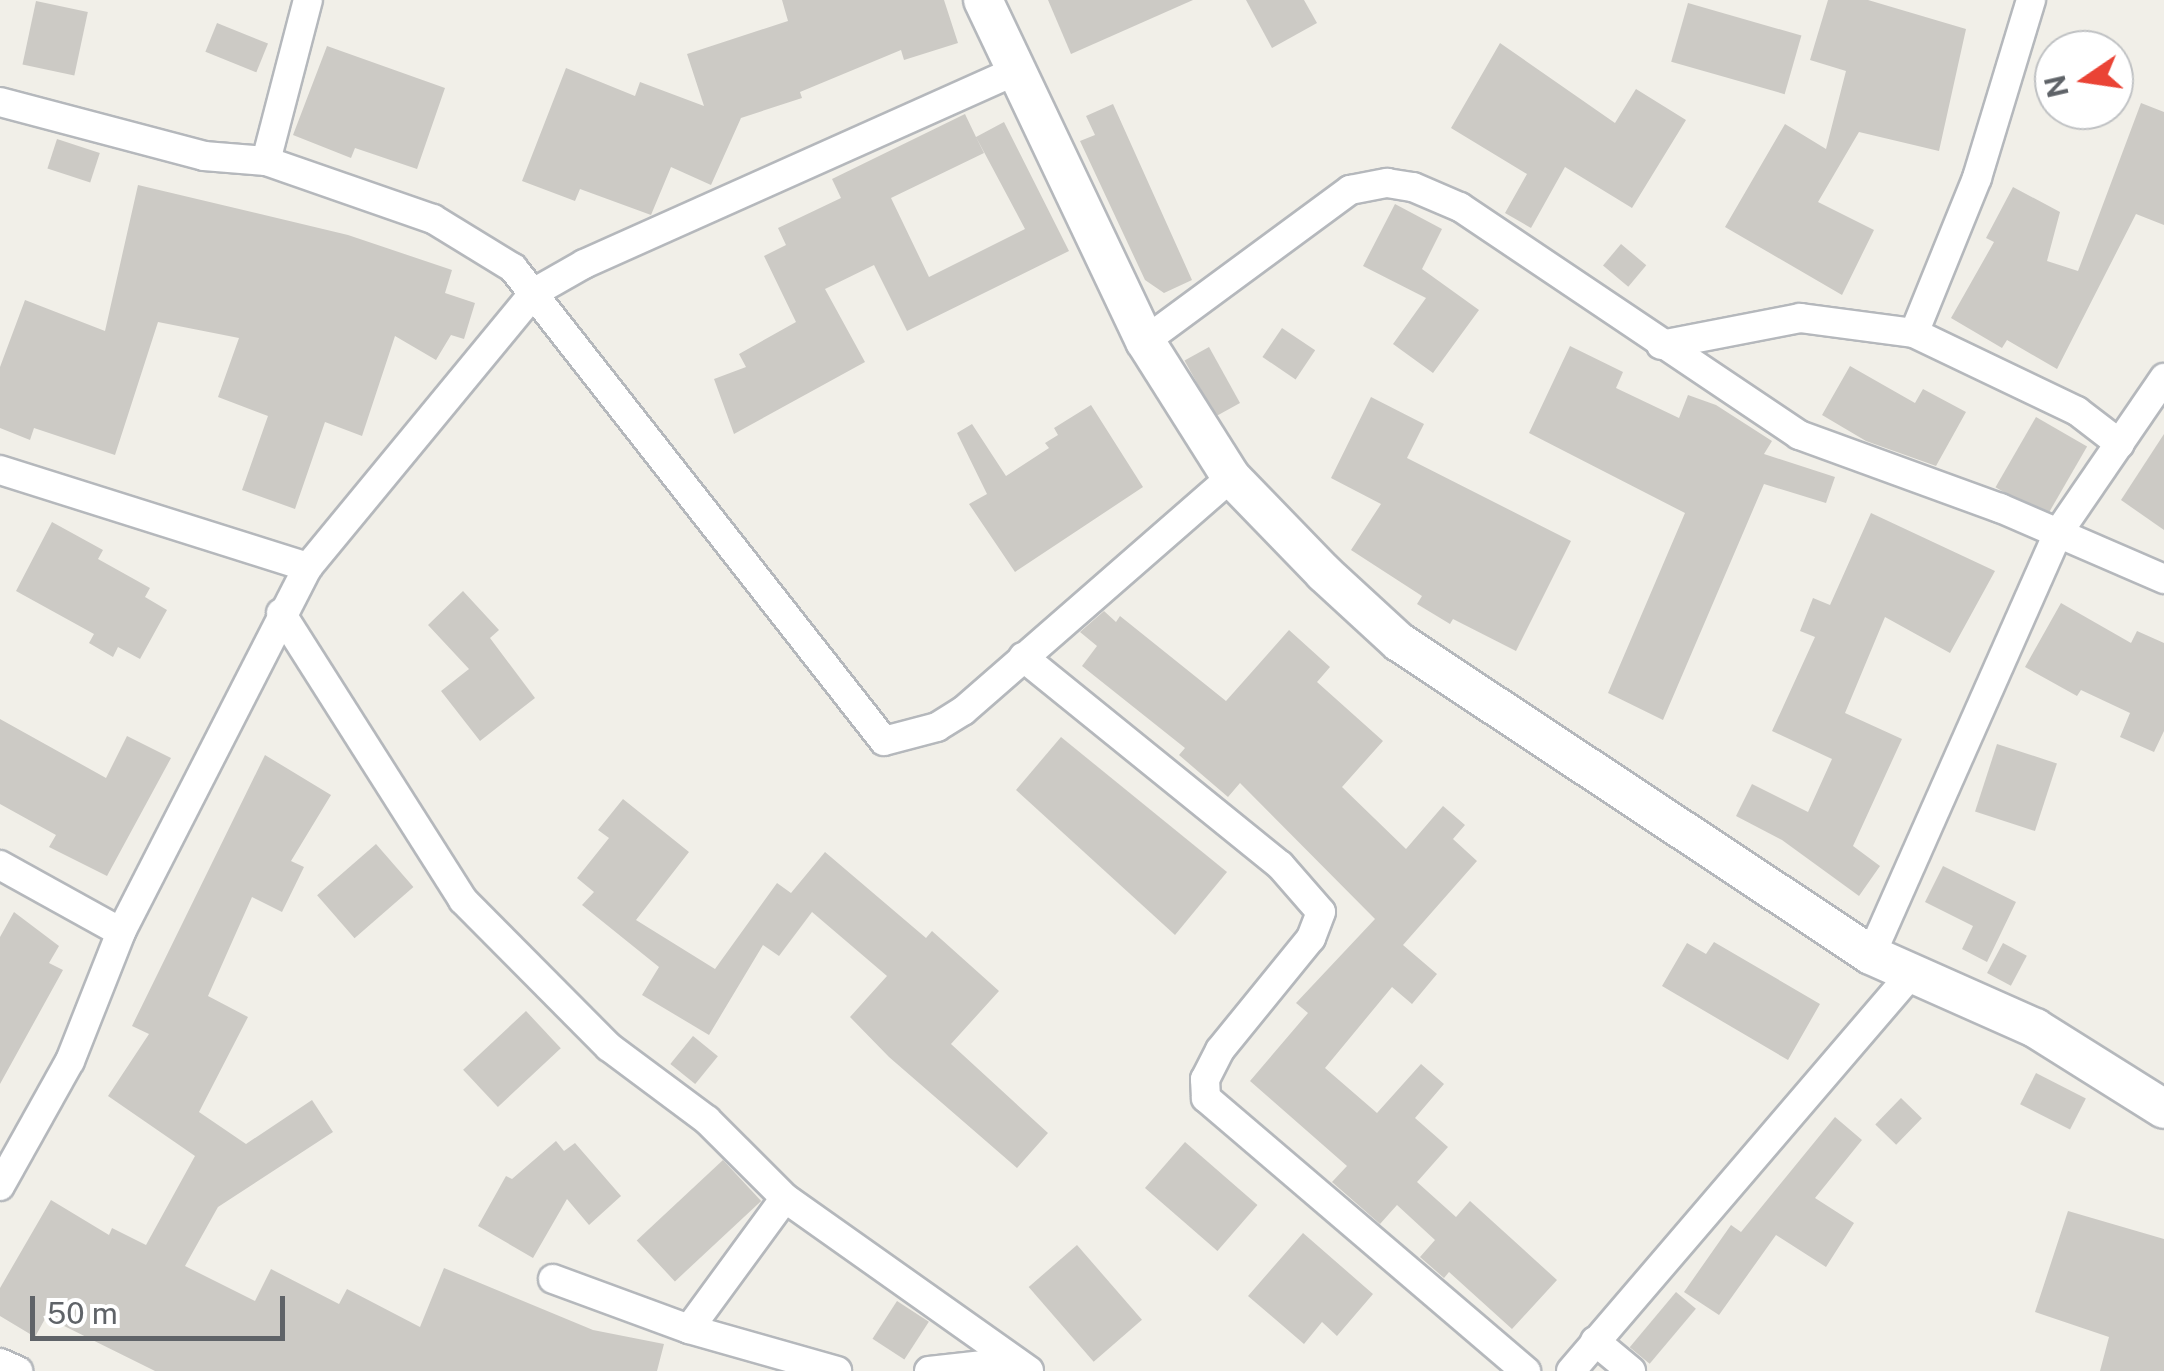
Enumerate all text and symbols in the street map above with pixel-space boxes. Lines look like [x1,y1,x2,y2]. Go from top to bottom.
north arrow [2034,30,2134,130]
text: N [2038,72,2075,101]
scale bar [35,1276,290,1338]
text: 50 m [47,1295,118,1331]

